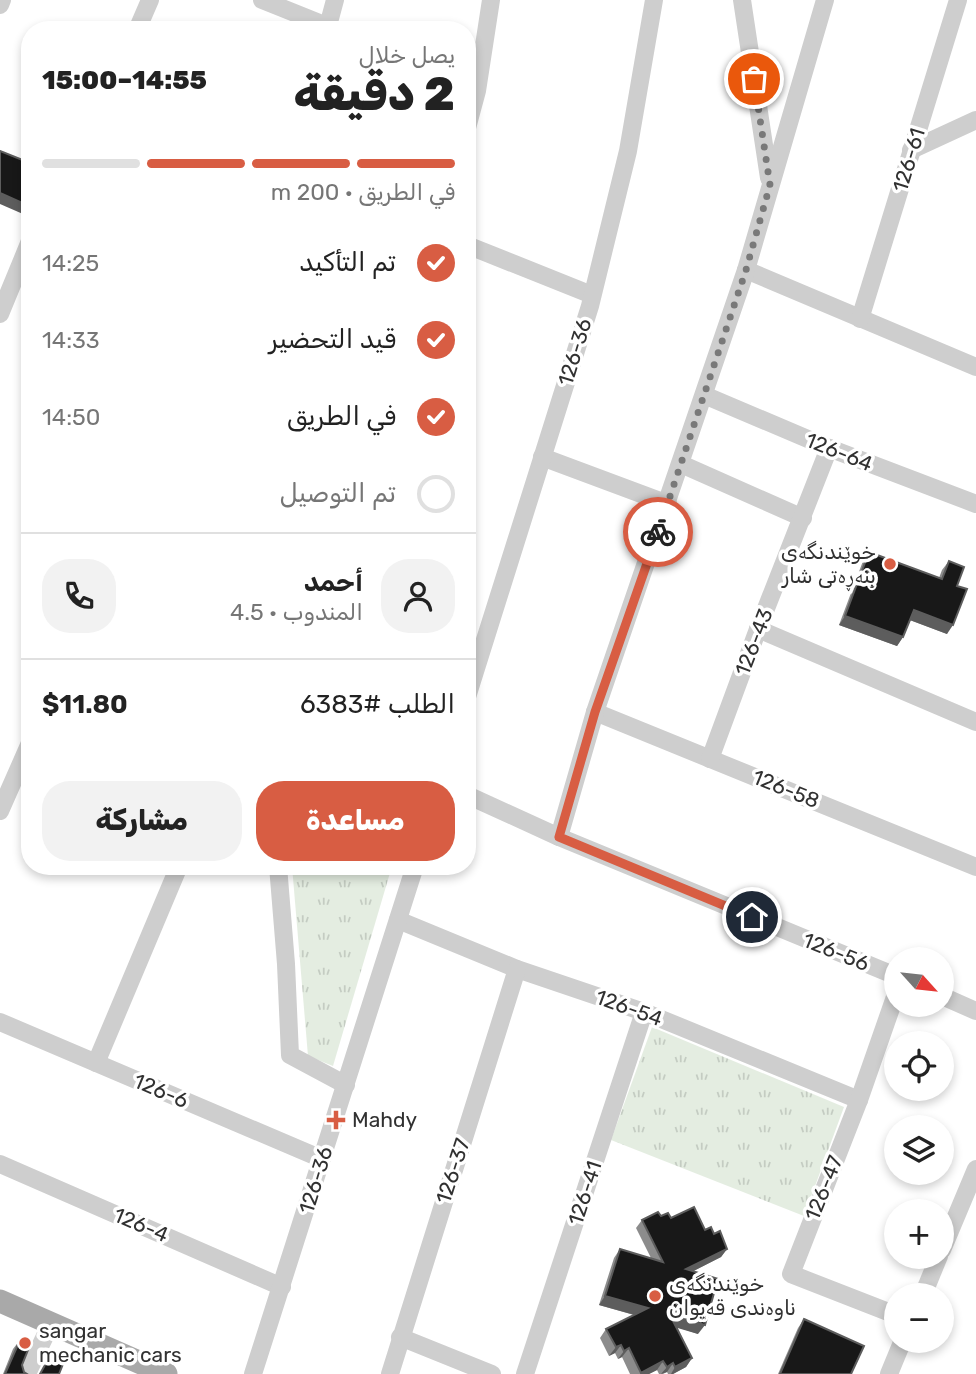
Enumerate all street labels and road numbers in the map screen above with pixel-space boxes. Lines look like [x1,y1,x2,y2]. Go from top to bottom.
street label: 126-61 [887,125,930,195]
street label: 126-36 [552,315,597,388]
street label: 126-64 [802,427,876,476]
street label: 126-43 [729,605,778,679]
street label: 126-58 [749,764,823,813]
street label: 126-56 [799,927,873,976]
street label: 126-54 [592,984,666,1031]
street label: 126-6 [130,1068,192,1113]
street label: 126-37 [430,1135,475,1207]
street label: 126-36 [293,1143,338,1216]
street label: 126-47 [799,1152,848,1224]
street label: 126-41 [562,1158,607,1228]
street label: 126-4 [110,1202,172,1247]

